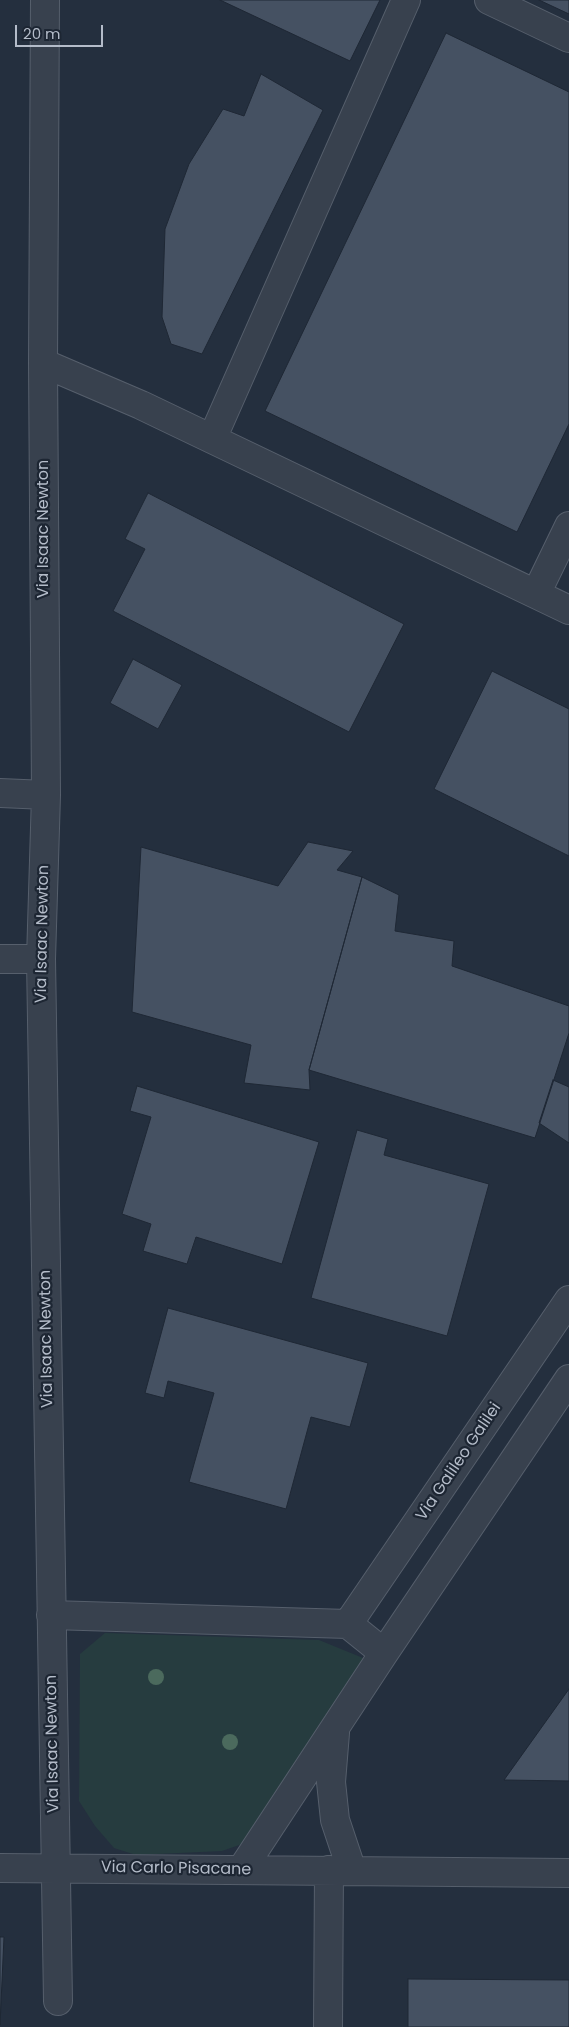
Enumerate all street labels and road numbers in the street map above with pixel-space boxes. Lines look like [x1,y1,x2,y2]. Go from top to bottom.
street label: Via Isaac Newton [34,460,54,598]
street label: Via Isaac Newton [32,865,54,1003]
street label: Via Isaac Newton [36,1270,58,1408]
street label: Via Galileo Galilei [412,1399,506,1525]
street label: Via Isaac Newton [42,1675,64,1813]
street label: Via Carlo Pisacane [101,1858,251,1880]

